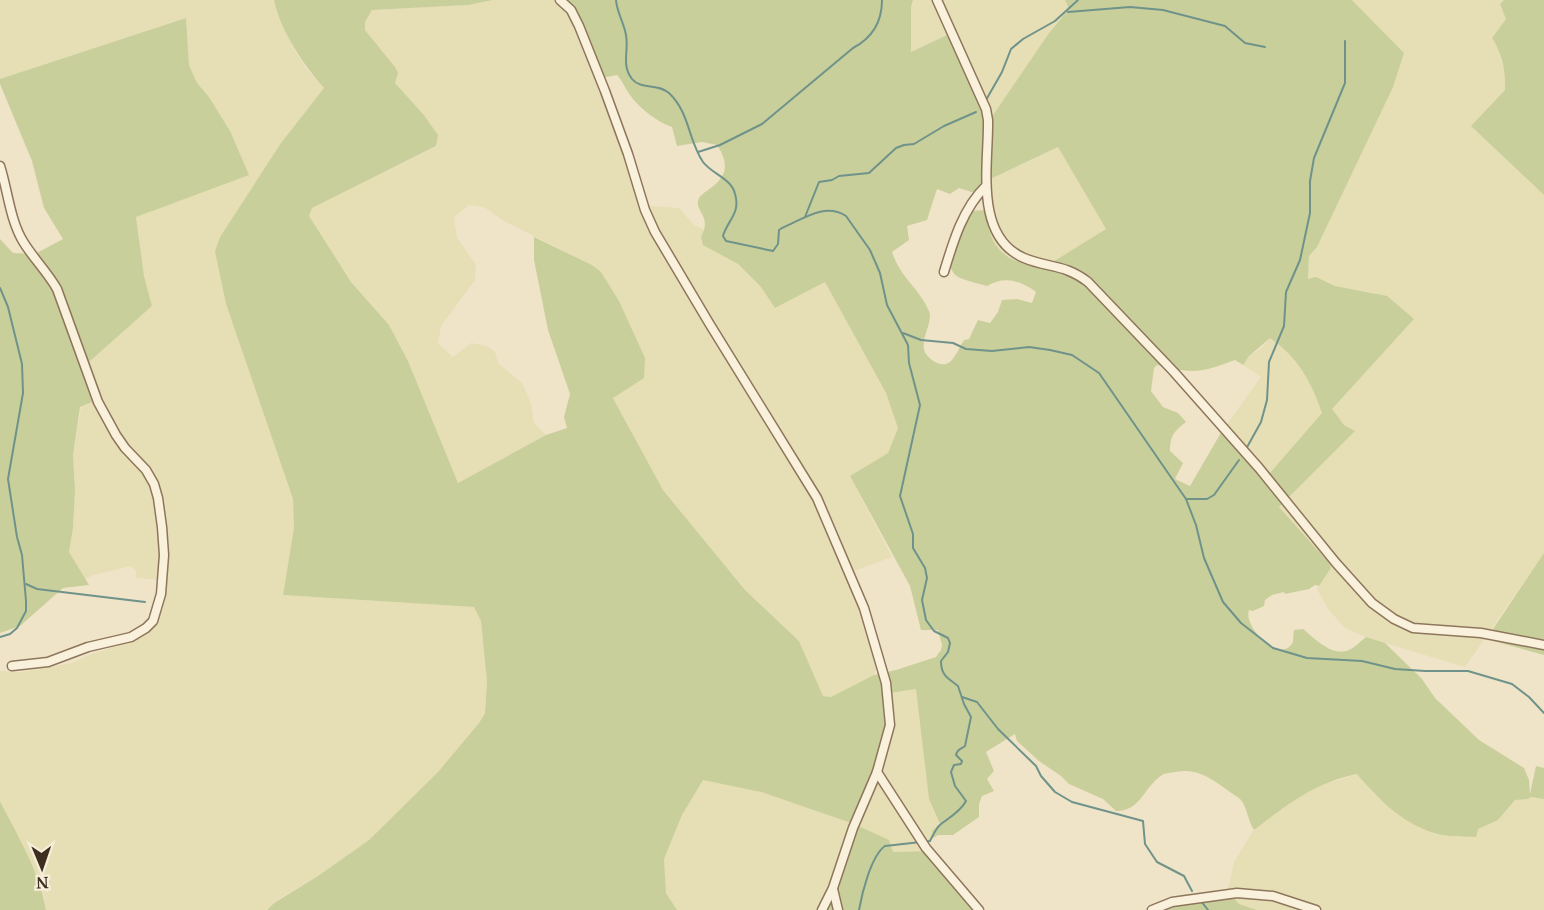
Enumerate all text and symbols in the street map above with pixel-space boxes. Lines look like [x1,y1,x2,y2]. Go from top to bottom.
north arrow [12,838,72,898]
text: N [35,872,49,894]

